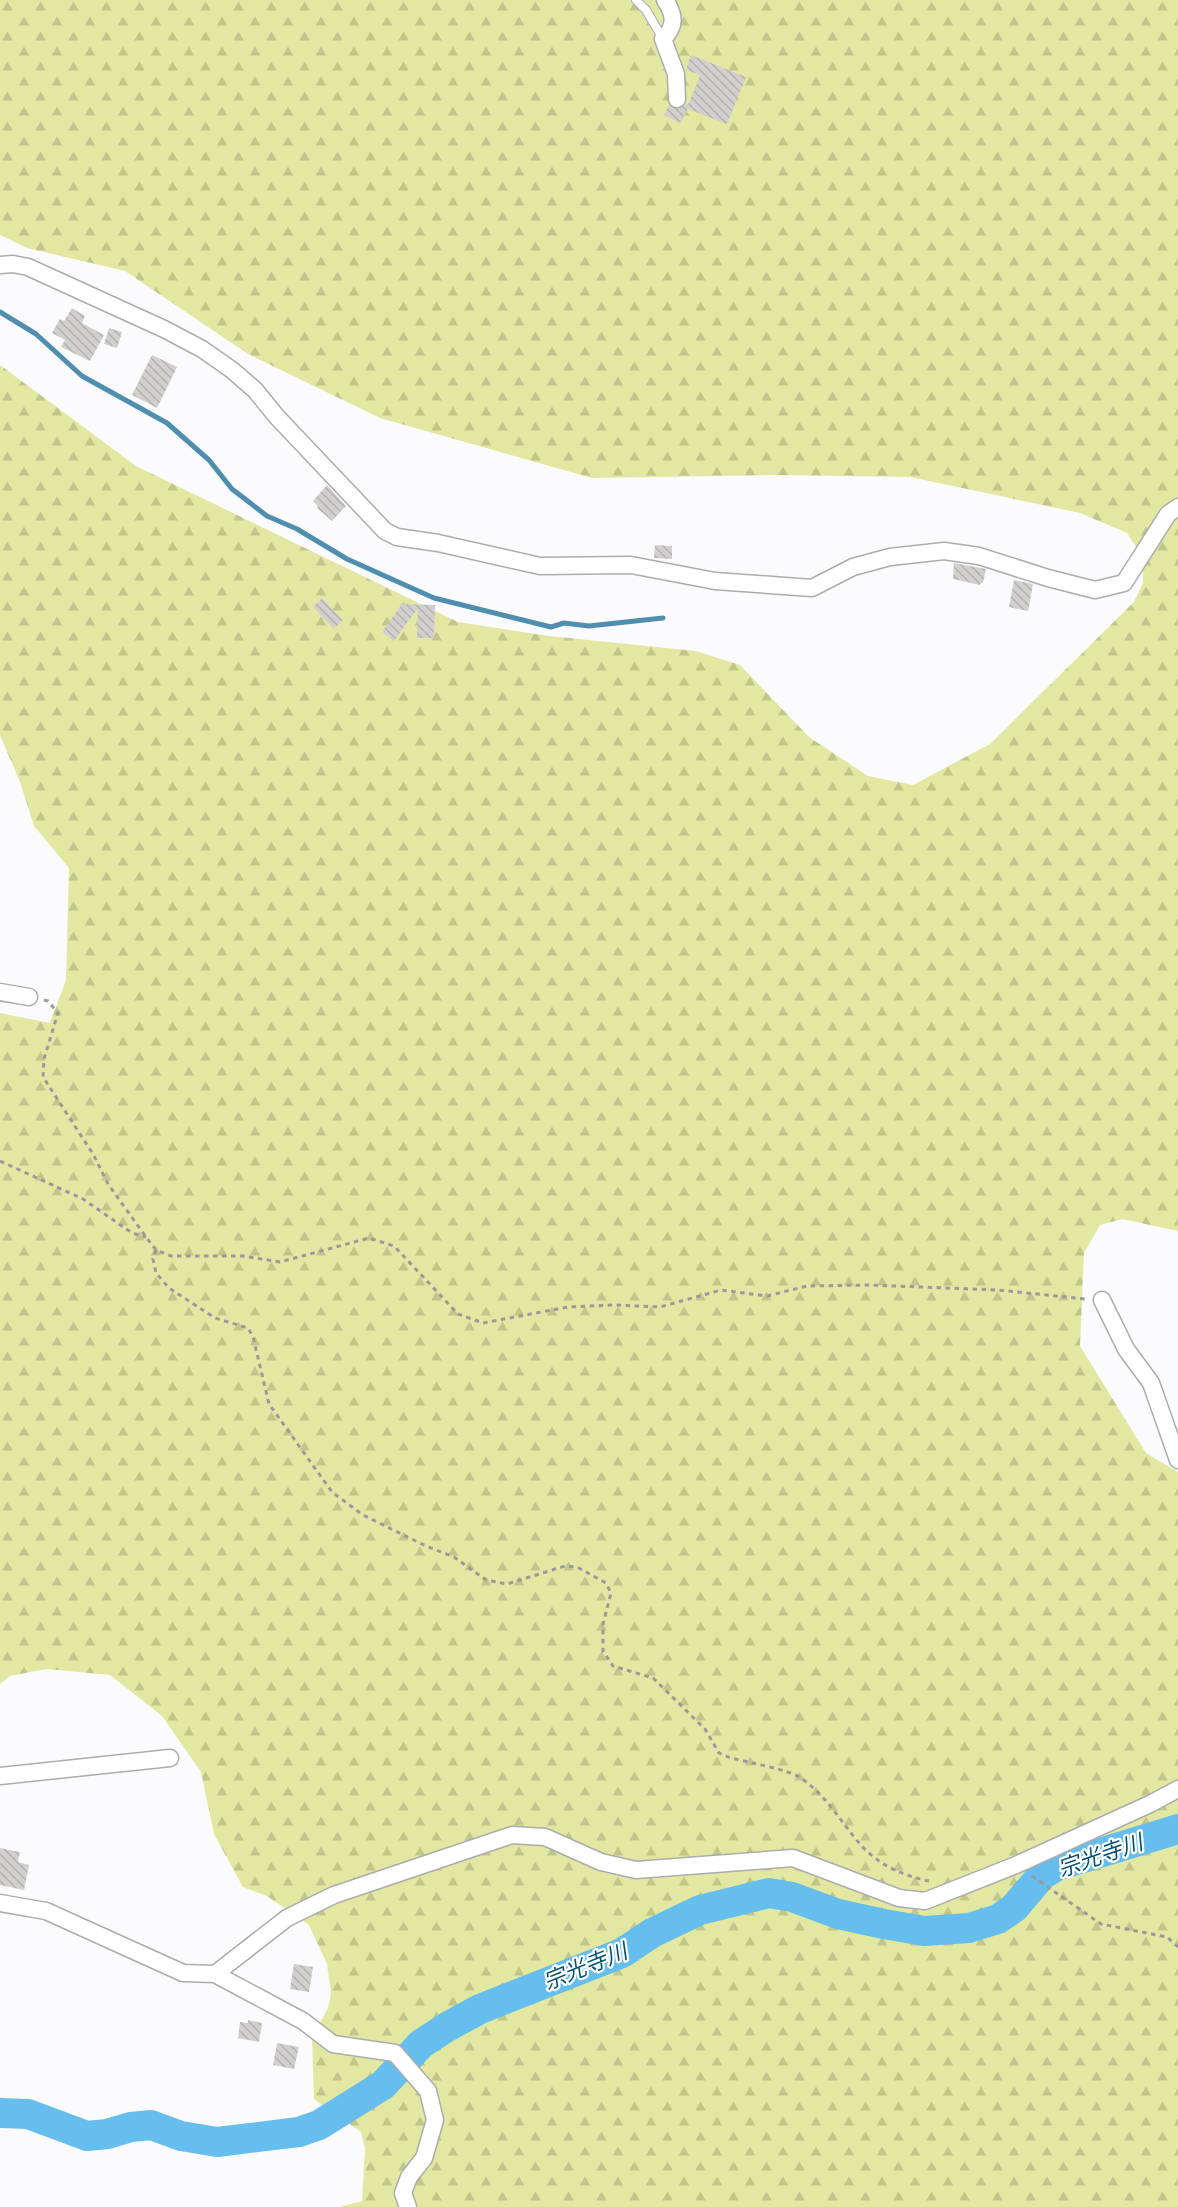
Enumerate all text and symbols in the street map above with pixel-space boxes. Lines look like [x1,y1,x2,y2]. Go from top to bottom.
water label: 宗光寺川 [1054,1827,1148,1883]
water label: 宗光寺川 [539,1936,633,1995]

